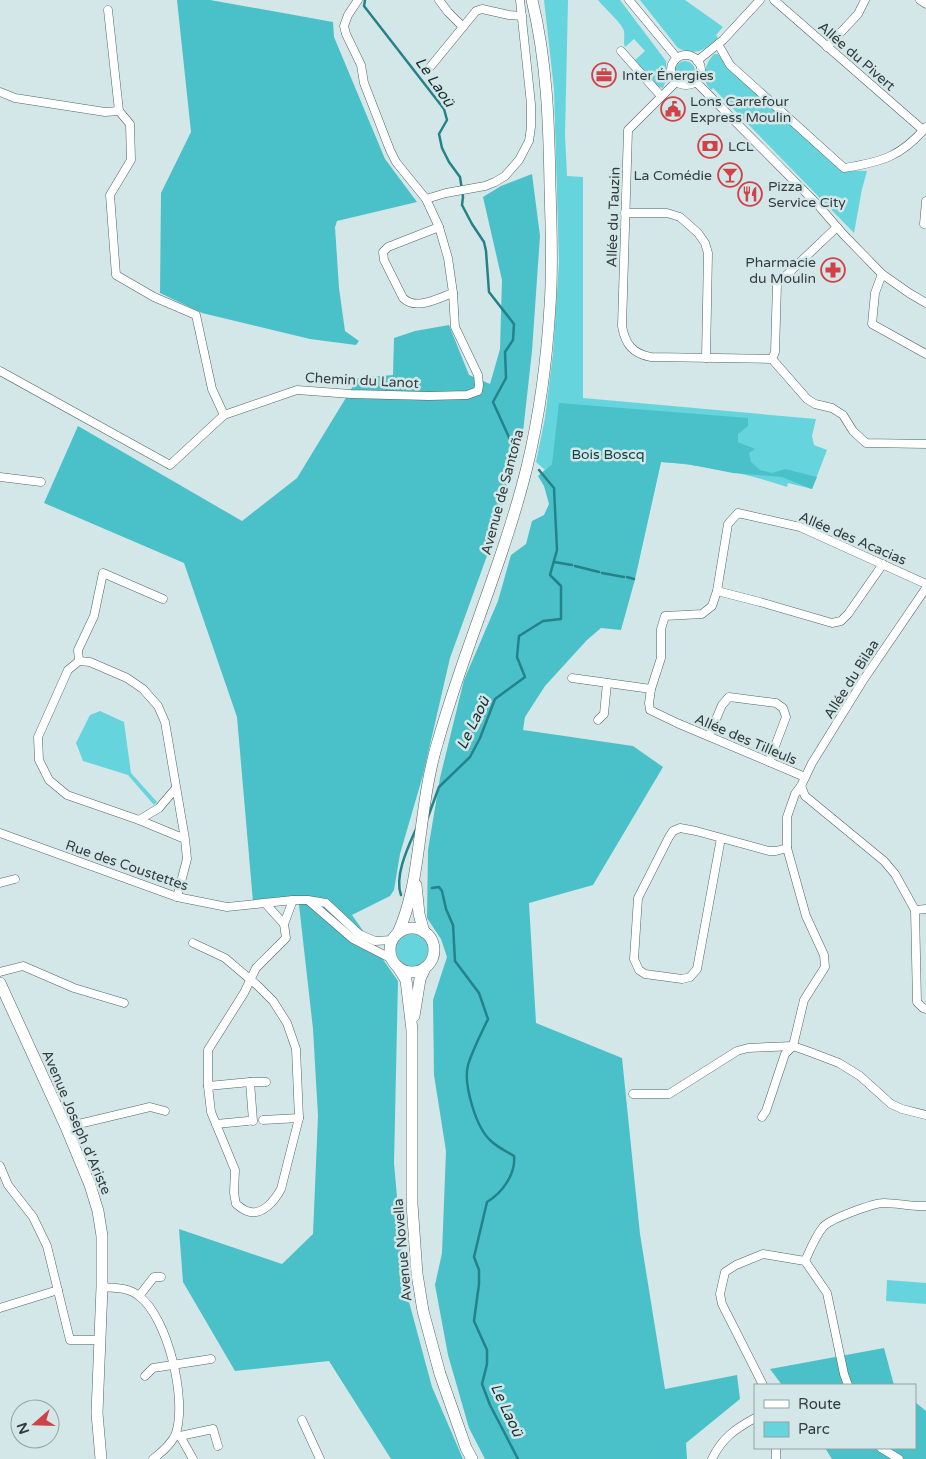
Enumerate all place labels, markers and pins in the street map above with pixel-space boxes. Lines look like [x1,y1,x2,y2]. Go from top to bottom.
office icon: Inter Énergies [591,62,617,88]
place label: Inter Énergies [622,67,714,84]
place label: Lons Carrefour Express Moulin [690,93,791,126]
public building icon: Lons Carrefour Express Moulin [660,96,686,122]
bank icon: LCL [697,133,723,159]
place label: LCL [728,138,754,155]
bar icon: La Comédie [717,162,743,188]
place label: La Comédie [633,167,712,184]
place label: Pizza Service City [768,178,846,211]
restaurant icon: Pizza Service City [737,181,763,207]
place label: Pharmacie du Moulin [745,254,816,287]
pharmacy icon: Pharmacie du Moulin [820,257,846,283]

